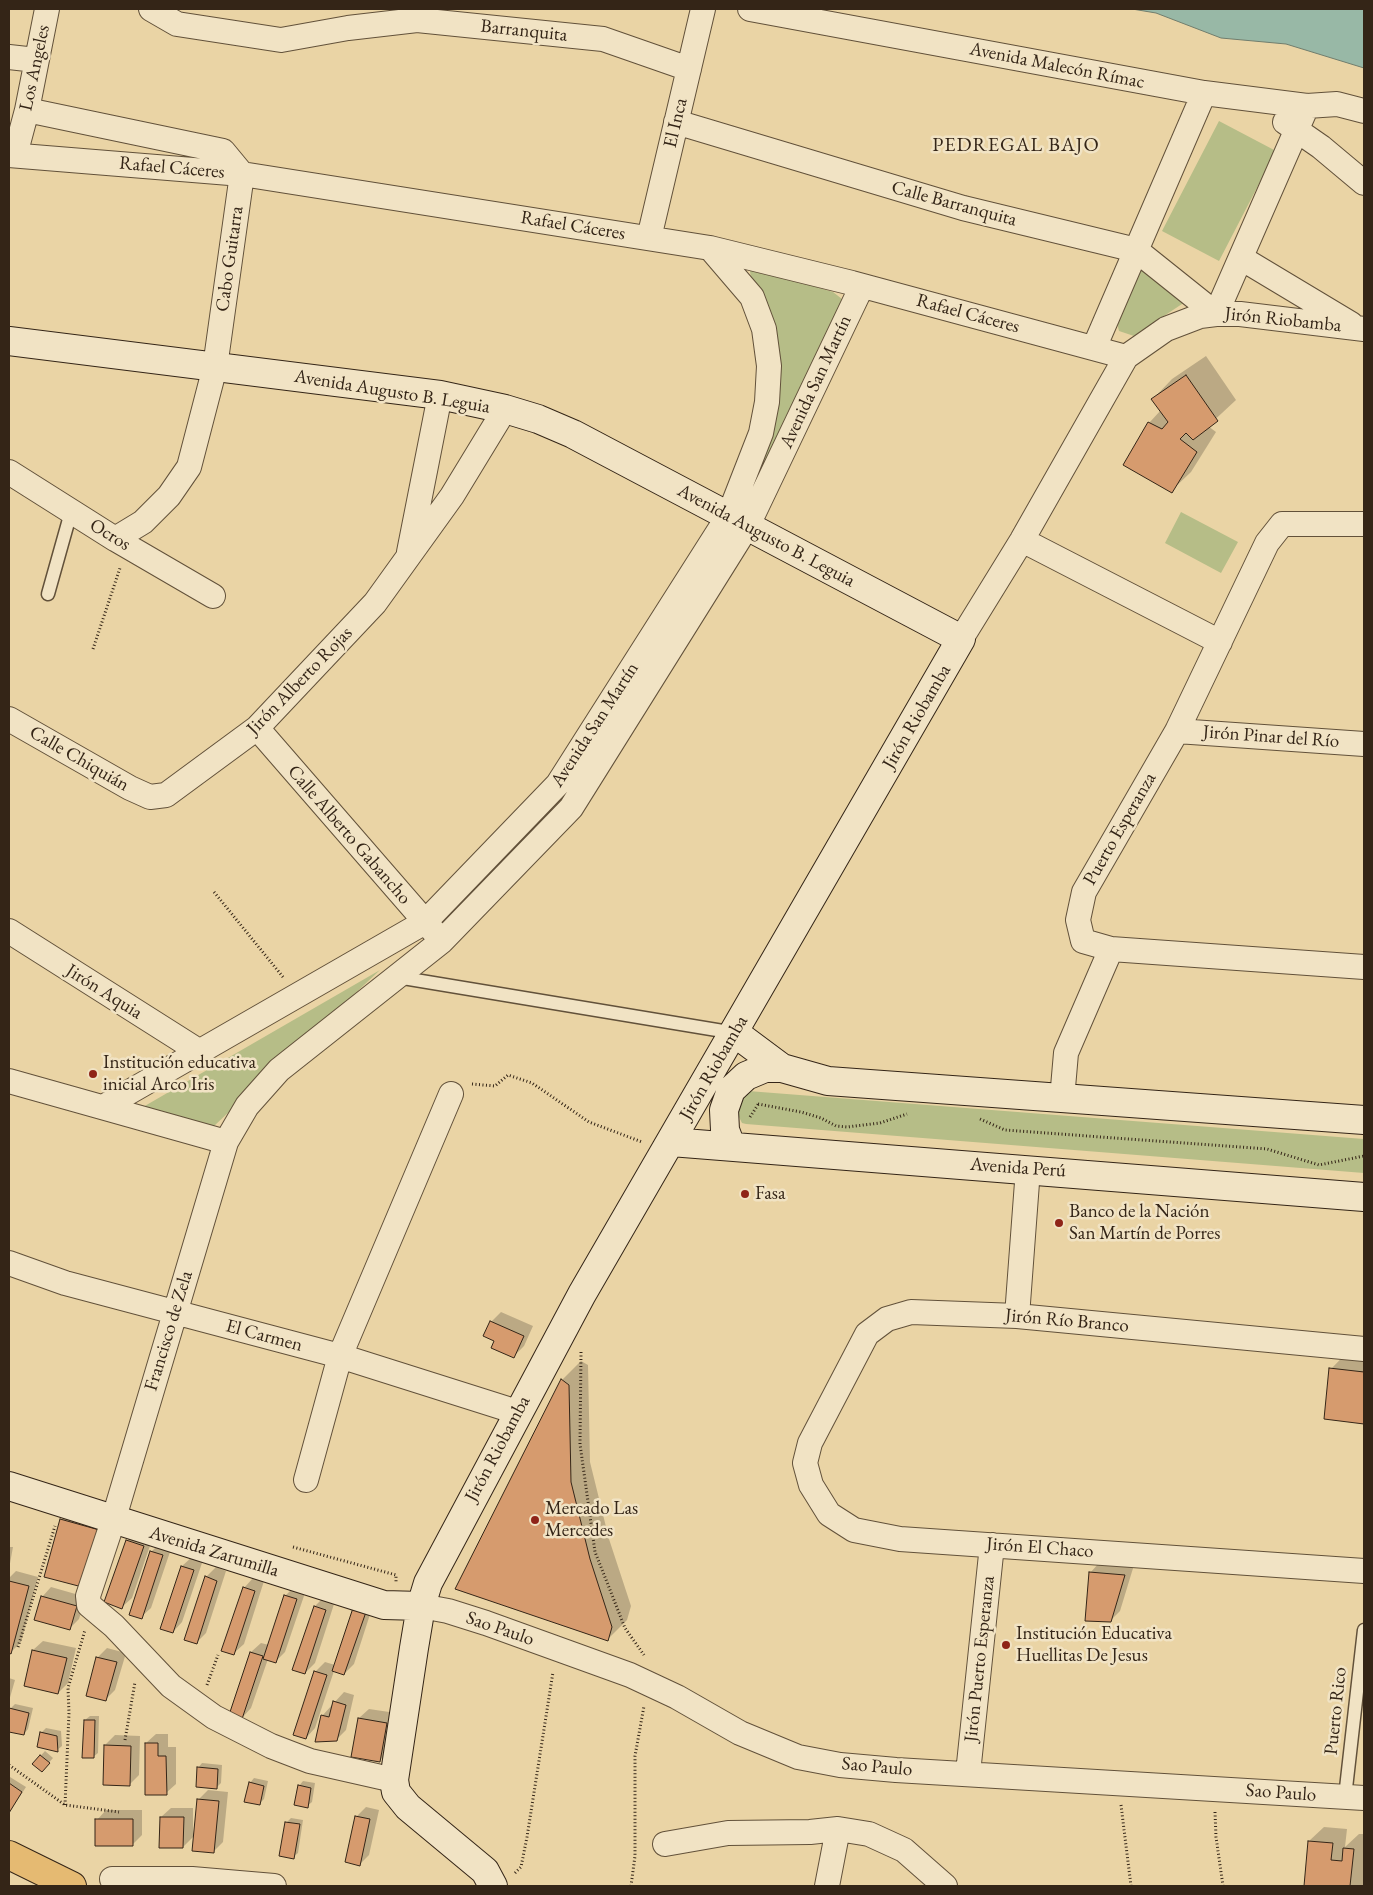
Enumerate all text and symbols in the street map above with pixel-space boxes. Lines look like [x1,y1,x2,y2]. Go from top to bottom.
street label: Barranquita [479,15,569,47]
street label: Los Angeles [15,23,55,113]
street label: Avenida Malecón Rímac [968,38,1146,94]
street label: El Inca [659,96,693,150]
district label: PEDREGAL BAJO [931,134,1101,158]
street label: Rafael Cáceres [118,152,226,184]
street label: Calle Barranquita [889,176,1019,232]
street label: Cabo Guitarra [211,205,249,313]
street label: Rafael Cáceres [519,206,627,246]
street label: Rafael Cáceres [914,289,1022,339]
street label: Jirón Riobamba [1224,303,1342,337]
street label: Avenida San Martín [775,312,857,452]
street label: Avenida Augusto B. Leguia [293,365,491,419]
street label: Avenida Augusto B. Leguia [673,479,859,593]
street label: Ocros [85,514,135,556]
street label: Jirón Alberto Rojas [242,622,358,740]
street label: Avenida San Martín [546,658,644,792]
street label: Jirón Riobamba [878,661,956,773]
street label: Calle Chiquián [25,721,133,797]
street label: Jirón Pinar del Río [1202,721,1340,753]
street label: Calle Alberto Gabancho [282,761,416,909]
street label: Puerto Esperanza [1079,769,1161,889]
street label: Jirón Aquia [61,960,147,1024]
street label: Jirón Riobamba [675,1012,753,1124]
place label: Institución educativa inicial Arco Iris [103,1052,256,1096]
marker: Institución educativa inicial Arco Iris [87,1068,99,1080]
street label: Avenida Perú [969,1153,1067,1183]
place label: Fasa [755,1183,785,1205]
marker: Fasa [739,1188,751,1200]
place label: Banco de la Nación San Martín de Porres [1069,1201,1220,1245]
marker: Banco de la Nación San Martín de Porres [1053,1217,1065,1229]
street label: Francisco de Zela [140,1268,198,1394]
street label: Jirón Río Branco [1004,1304,1130,1338]
street label: El Carmen [223,1315,305,1357]
street label: Jirón Riobamba [460,1392,536,1506]
place label: Mercado Las Mercedes [545,1498,638,1542]
marker: Mercado Las Mercedes [529,1514,541,1526]
street label: Avenida Zarumilla [146,1521,282,1583]
street label: Jirón El Chaco [986,1533,1094,1563]
street label: Jirón Puerto Esperanza [960,1575,1000,1743]
street label: Sao Paulo [463,1607,537,1651]
place label: Institución Educativa Huellitas De Jesus [1016,1623,1172,1667]
marker: Institución Educativa Huellitas De Jesus [1000,1639,1012,1651]
street label: Puerto Rico [1320,1666,1352,1756]
street label: Sao Paulo [841,1753,913,1781]
street label: Sao Paulo [1245,1779,1317,1807]

